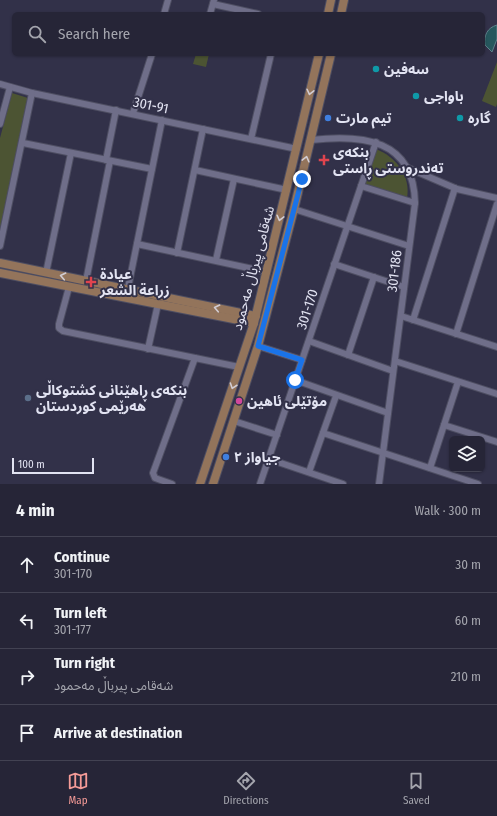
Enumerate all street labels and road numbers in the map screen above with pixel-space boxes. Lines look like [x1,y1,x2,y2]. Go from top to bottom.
street label: 301-91 [132,93,170,118]
street label: شەقامی پیرباڵ مەحمود [227,203,279,333]
street label: 301-186 [383,249,406,293]
street label: 301-170 [293,287,322,331]

